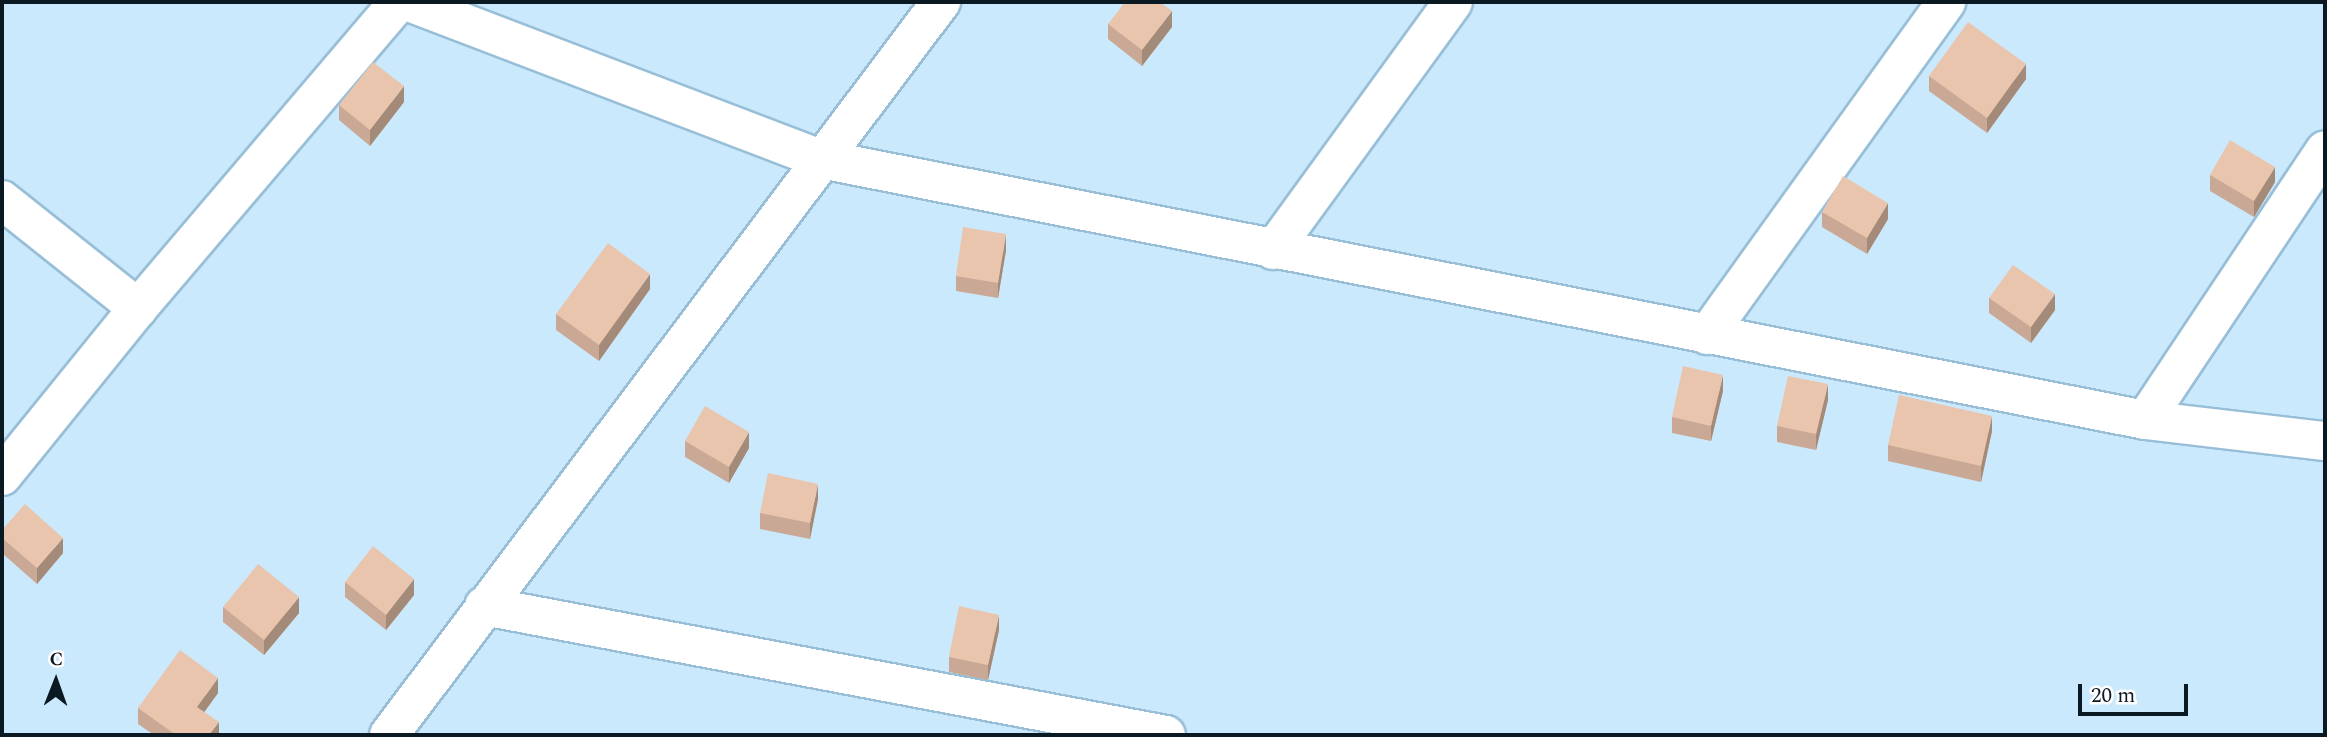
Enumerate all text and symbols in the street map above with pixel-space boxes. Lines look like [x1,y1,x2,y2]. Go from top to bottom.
text: С [49,645,63,674]
north arrow [21,646,91,716]
scale bar [2082,670,2192,714]
text: 20 m [2091,680,2135,712]

